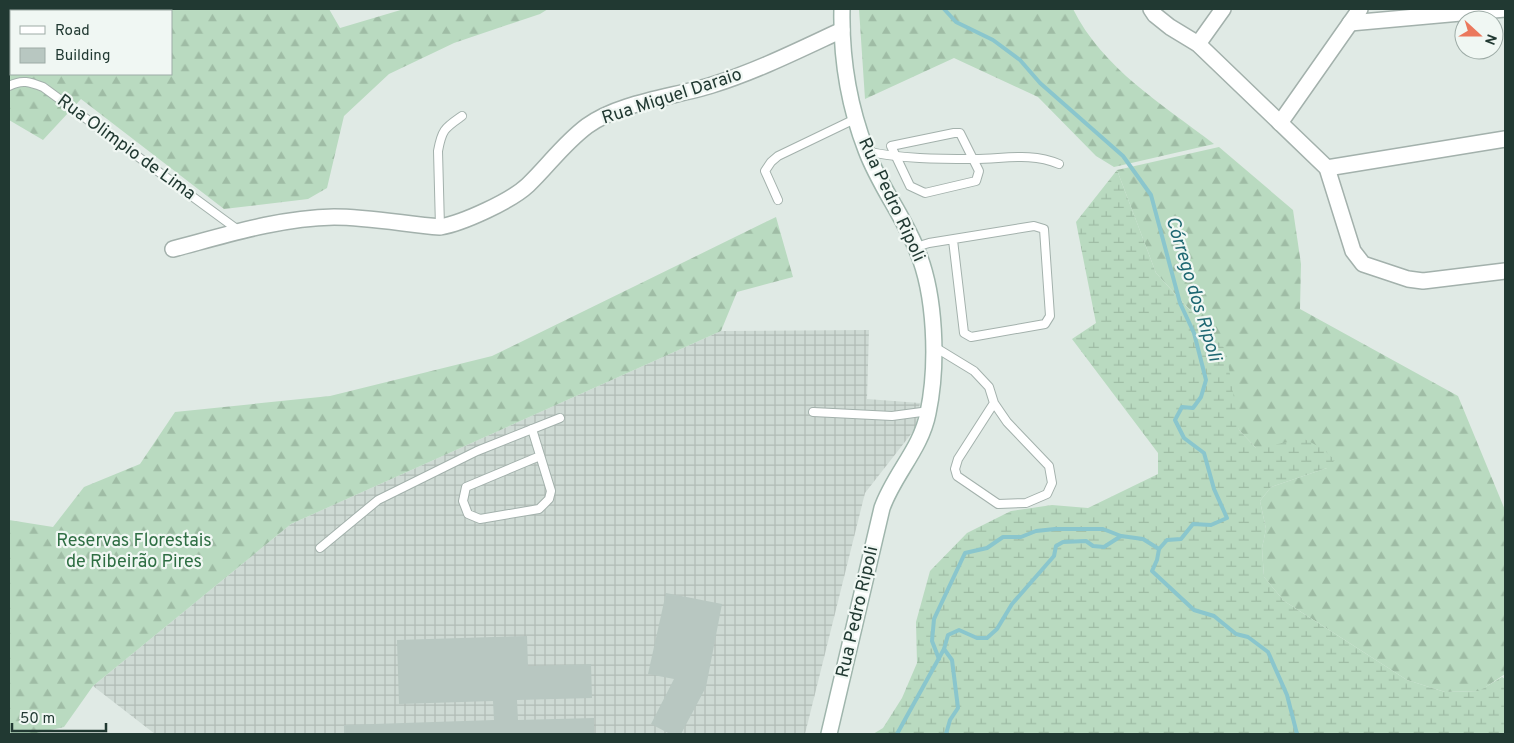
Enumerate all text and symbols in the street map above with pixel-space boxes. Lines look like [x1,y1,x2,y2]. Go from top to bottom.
legend [10,10,172,75]
north arrow [1454,10,1504,60]
text: Road [55,22,90,41]
text: N [1480,31,1499,47]
text: Building [55,47,110,66]
street label: Rua Miguel Daraio [599,64,745,130]
street label: Rua Olimpio de Lima [52,90,200,206]
street label: Rua Pedro Ripoli [852,134,930,266]
water label: Córrego dos Ripoli [1160,214,1227,366]
park label: Reservas Florestais de Ribeirão Pires [56,530,212,574]
street label: Rua Pedro Ripoli [832,544,884,680]
scale bar [12,700,106,732]
text: 50 m [20,710,55,729]

